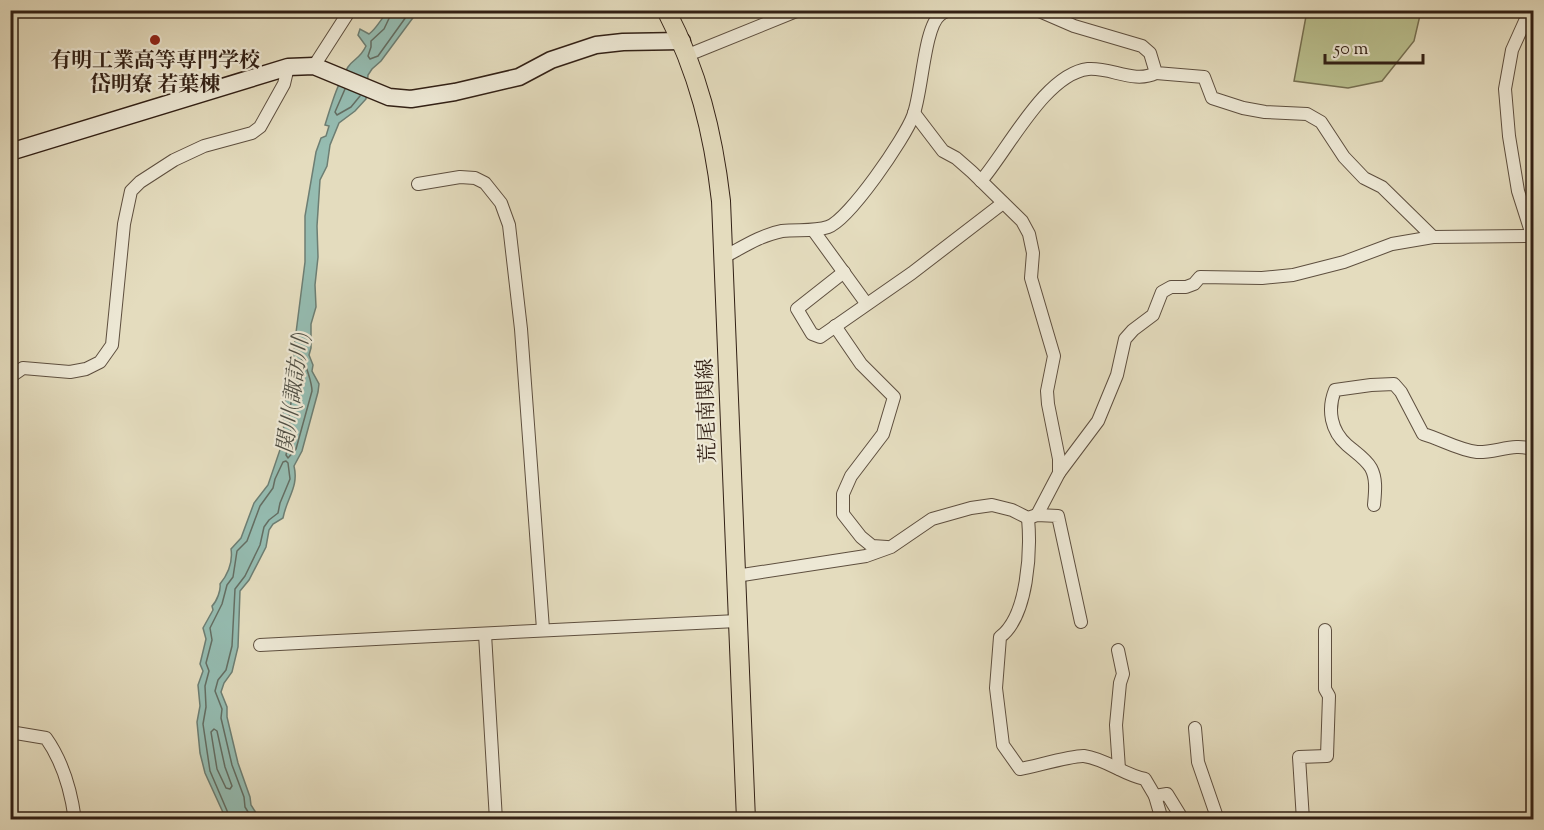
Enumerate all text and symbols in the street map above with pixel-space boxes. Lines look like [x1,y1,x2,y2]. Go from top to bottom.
scale bar [1325,27,1422,65]
marker: 有明工業高等専門学校 岱明寮 若葉棟 [148,33,162,47]
text: 50 m [1333,37,1369,63]
place label: 有明工業高等専門学校 岱明寮 若葉棟 [50,47,260,101]
water label: 関川(諏訪川) [271,330,319,456]
street label: 荒尾南関線 [691,358,725,464]

